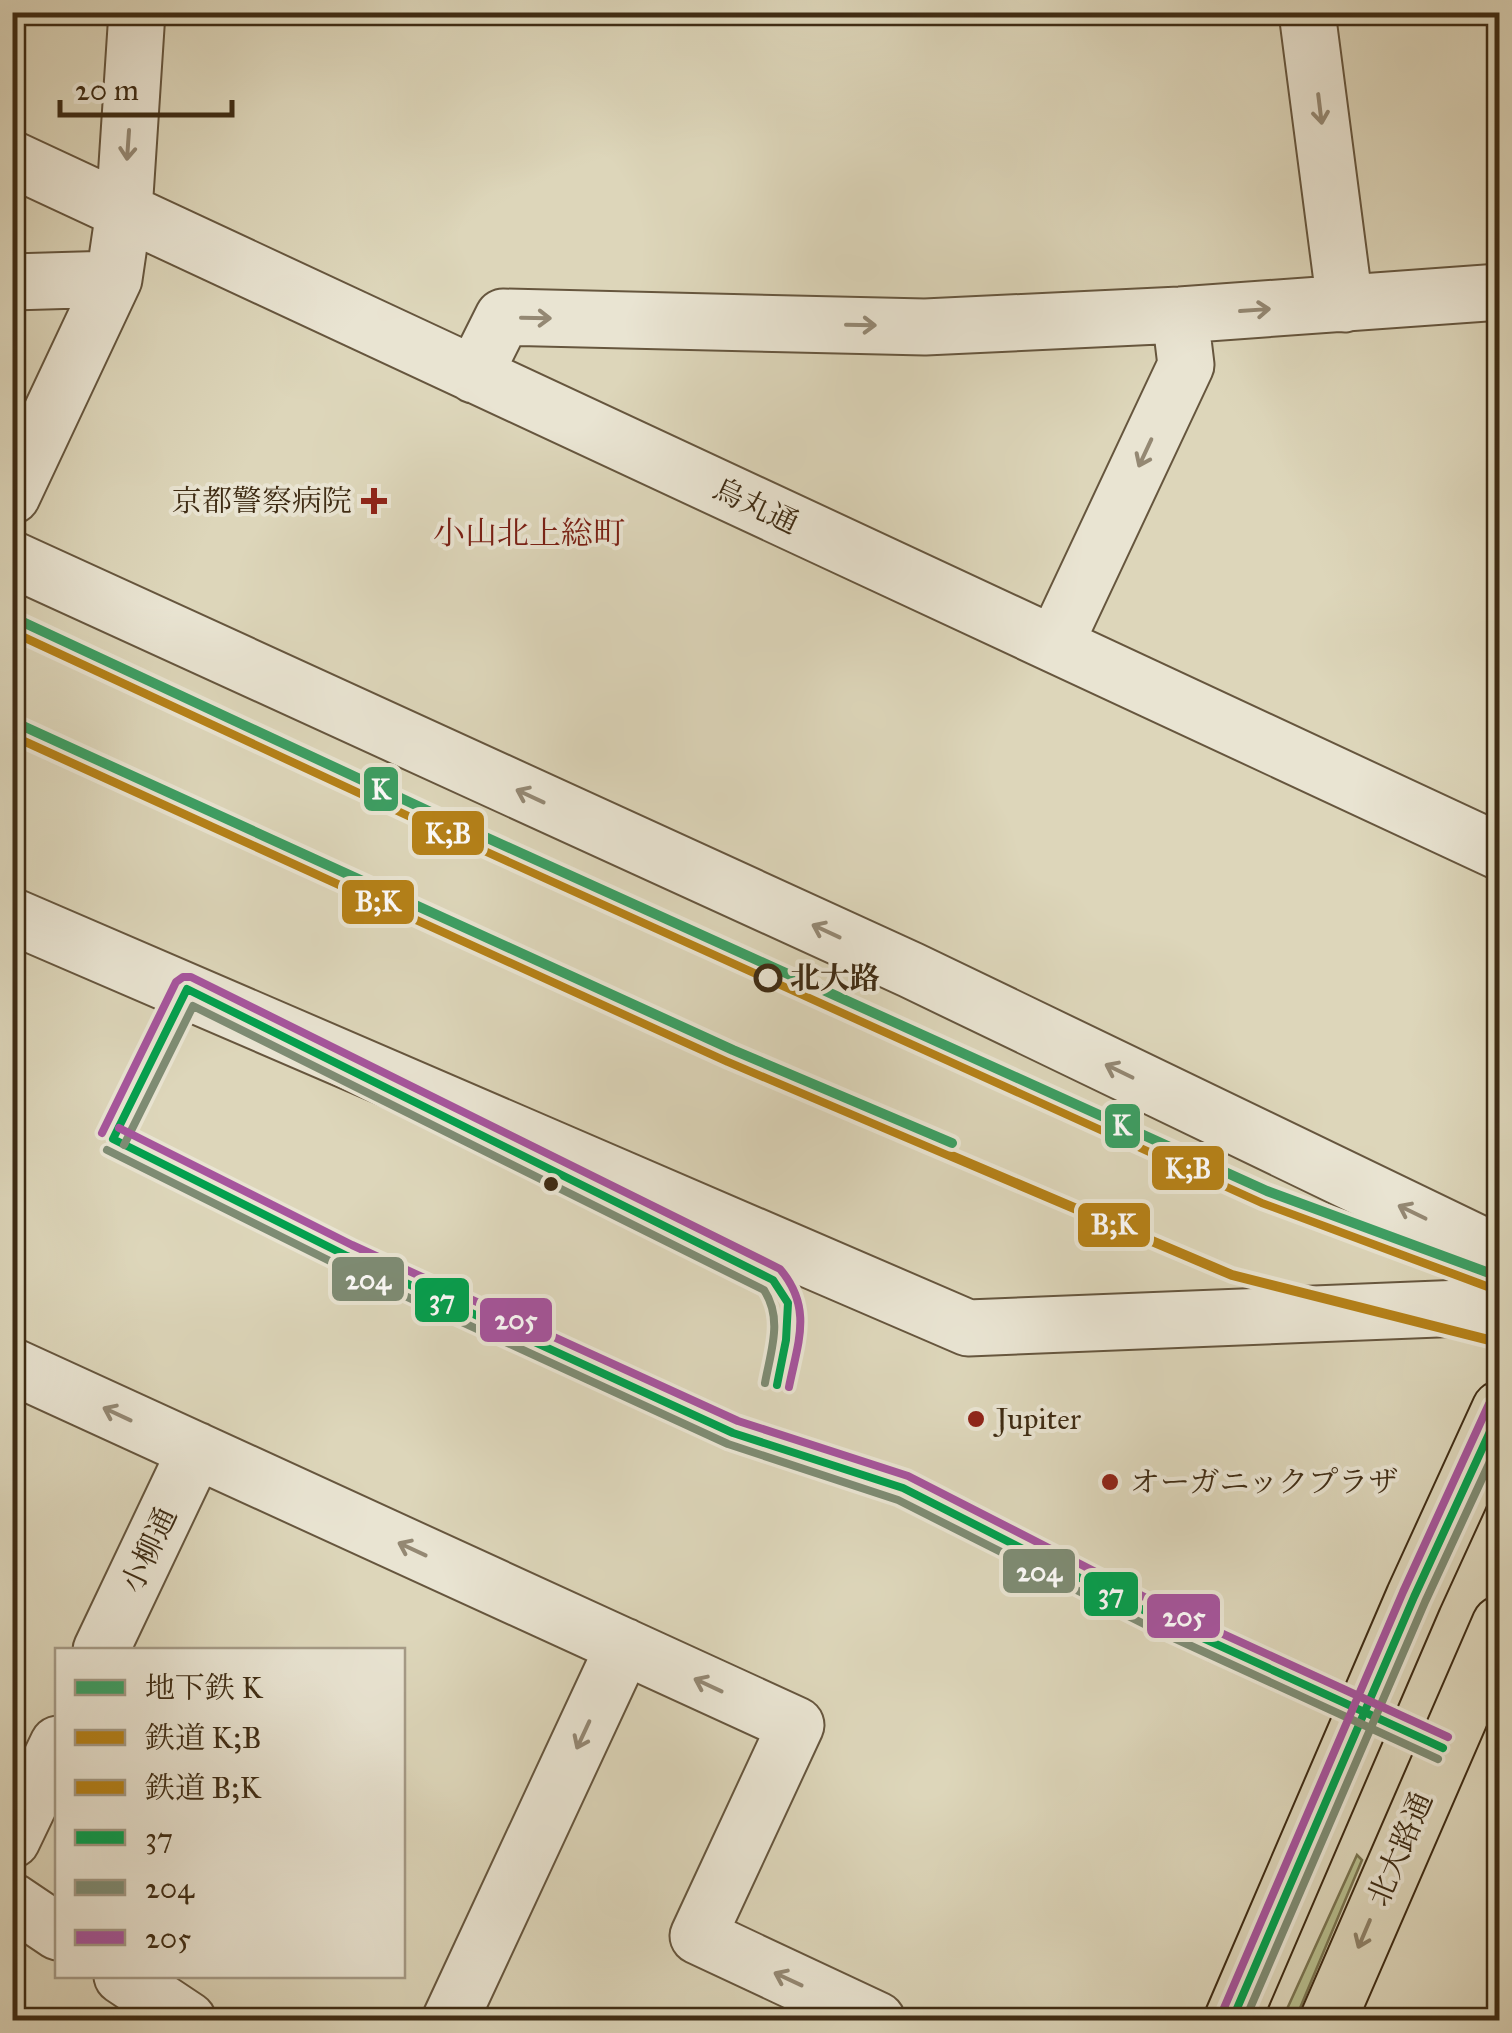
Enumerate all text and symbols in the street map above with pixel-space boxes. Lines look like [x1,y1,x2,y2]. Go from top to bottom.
scale bar [60,55,232,117]
text: 20 m [75,72,139,108]
one-way arrow [1311,93,1329,125]
one-way arrow [118,128,137,160]
one-way arrow [1239,300,1271,319]
one-way arrow [519,309,551,328]
one-way arrow [844,316,876,335]
one-way arrow [1135,437,1153,468]
street label: 烏丸通 [708,471,804,541]
place label: 京都警察病院 [172,483,352,519]
marker: 京都警察病院 [361,488,387,514]
district label: 小山北上総町 [433,514,625,553]
line badge: K [362,765,400,813]
text: K [371,772,392,807]
one-way arrow [516,785,546,804]
line badge: K;B [410,809,486,857]
text: K;B [425,816,471,851]
line badge: B;K [340,878,416,926]
text: B;K [355,884,402,919]
one-way arrow [812,920,842,939]
place label: 北大路 [790,960,880,996]
marker: 北大路 [755,965,781,991]
one-way arrow [1104,1061,1134,1080]
line badge: K [1103,1102,1142,1150]
text: K [1112,1108,1133,1143]
line badge: K;B [1150,1144,1226,1192]
text: K;B [1165,1151,1211,1186]
unlabelled marker [541,1174,561,1194]
line badge: B;K [1076,1201,1152,1249]
one-way arrow [1397,1202,1427,1221]
text: B;K [1091,1207,1138,1242]
line badge: 204 [330,1255,406,1303]
text: 204 [345,1262,392,1297]
line badge: 37 [413,1276,471,1324]
text: 37 [429,1282,455,1317]
line badge: 205 [478,1296,554,1344]
text: 205 [494,1302,538,1337]
place label: Jupiter [993,1401,1082,1437]
one-way arrow [103,1403,133,1422]
marker: Jupiter [965,1408,987,1430]
place label: オーガニックプラザ [1130,1464,1398,1500]
marker: オーガニックプラザ [1099,1471,1121,1493]
street label: 小柳通 [114,1502,184,1598]
one-way arrow [398,1539,428,1558]
line badge: 204 [1001,1547,1077,1595]
text: 204 [1016,1554,1063,1589]
line badge: 37 [1082,1570,1140,1618]
text: 37 [1098,1576,1124,1611]
line badge: 205 [1145,1592,1222,1640]
text: 205 [1162,1599,1206,1634]
legend [55,1648,405,1978]
text: 地下鉄 K [145,1670,263,1706]
one-way arrow [693,1674,723,1693]
one-way arrow [572,1719,591,1749]
text: 鉄道 K;B [145,1720,262,1756]
text: 鉄道 B;K [145,1770,262,1806]
street label: 北大路通 [1360,1787,1440,1911]
text: 37 [145,1820,173,1856]
text: 204 [145,1870,195,1906]
one-way arrow [1354,1918,1372,1949]
text: 205 [145,1920,191,1956]
one-way arrow [774,1968,804,1987]

